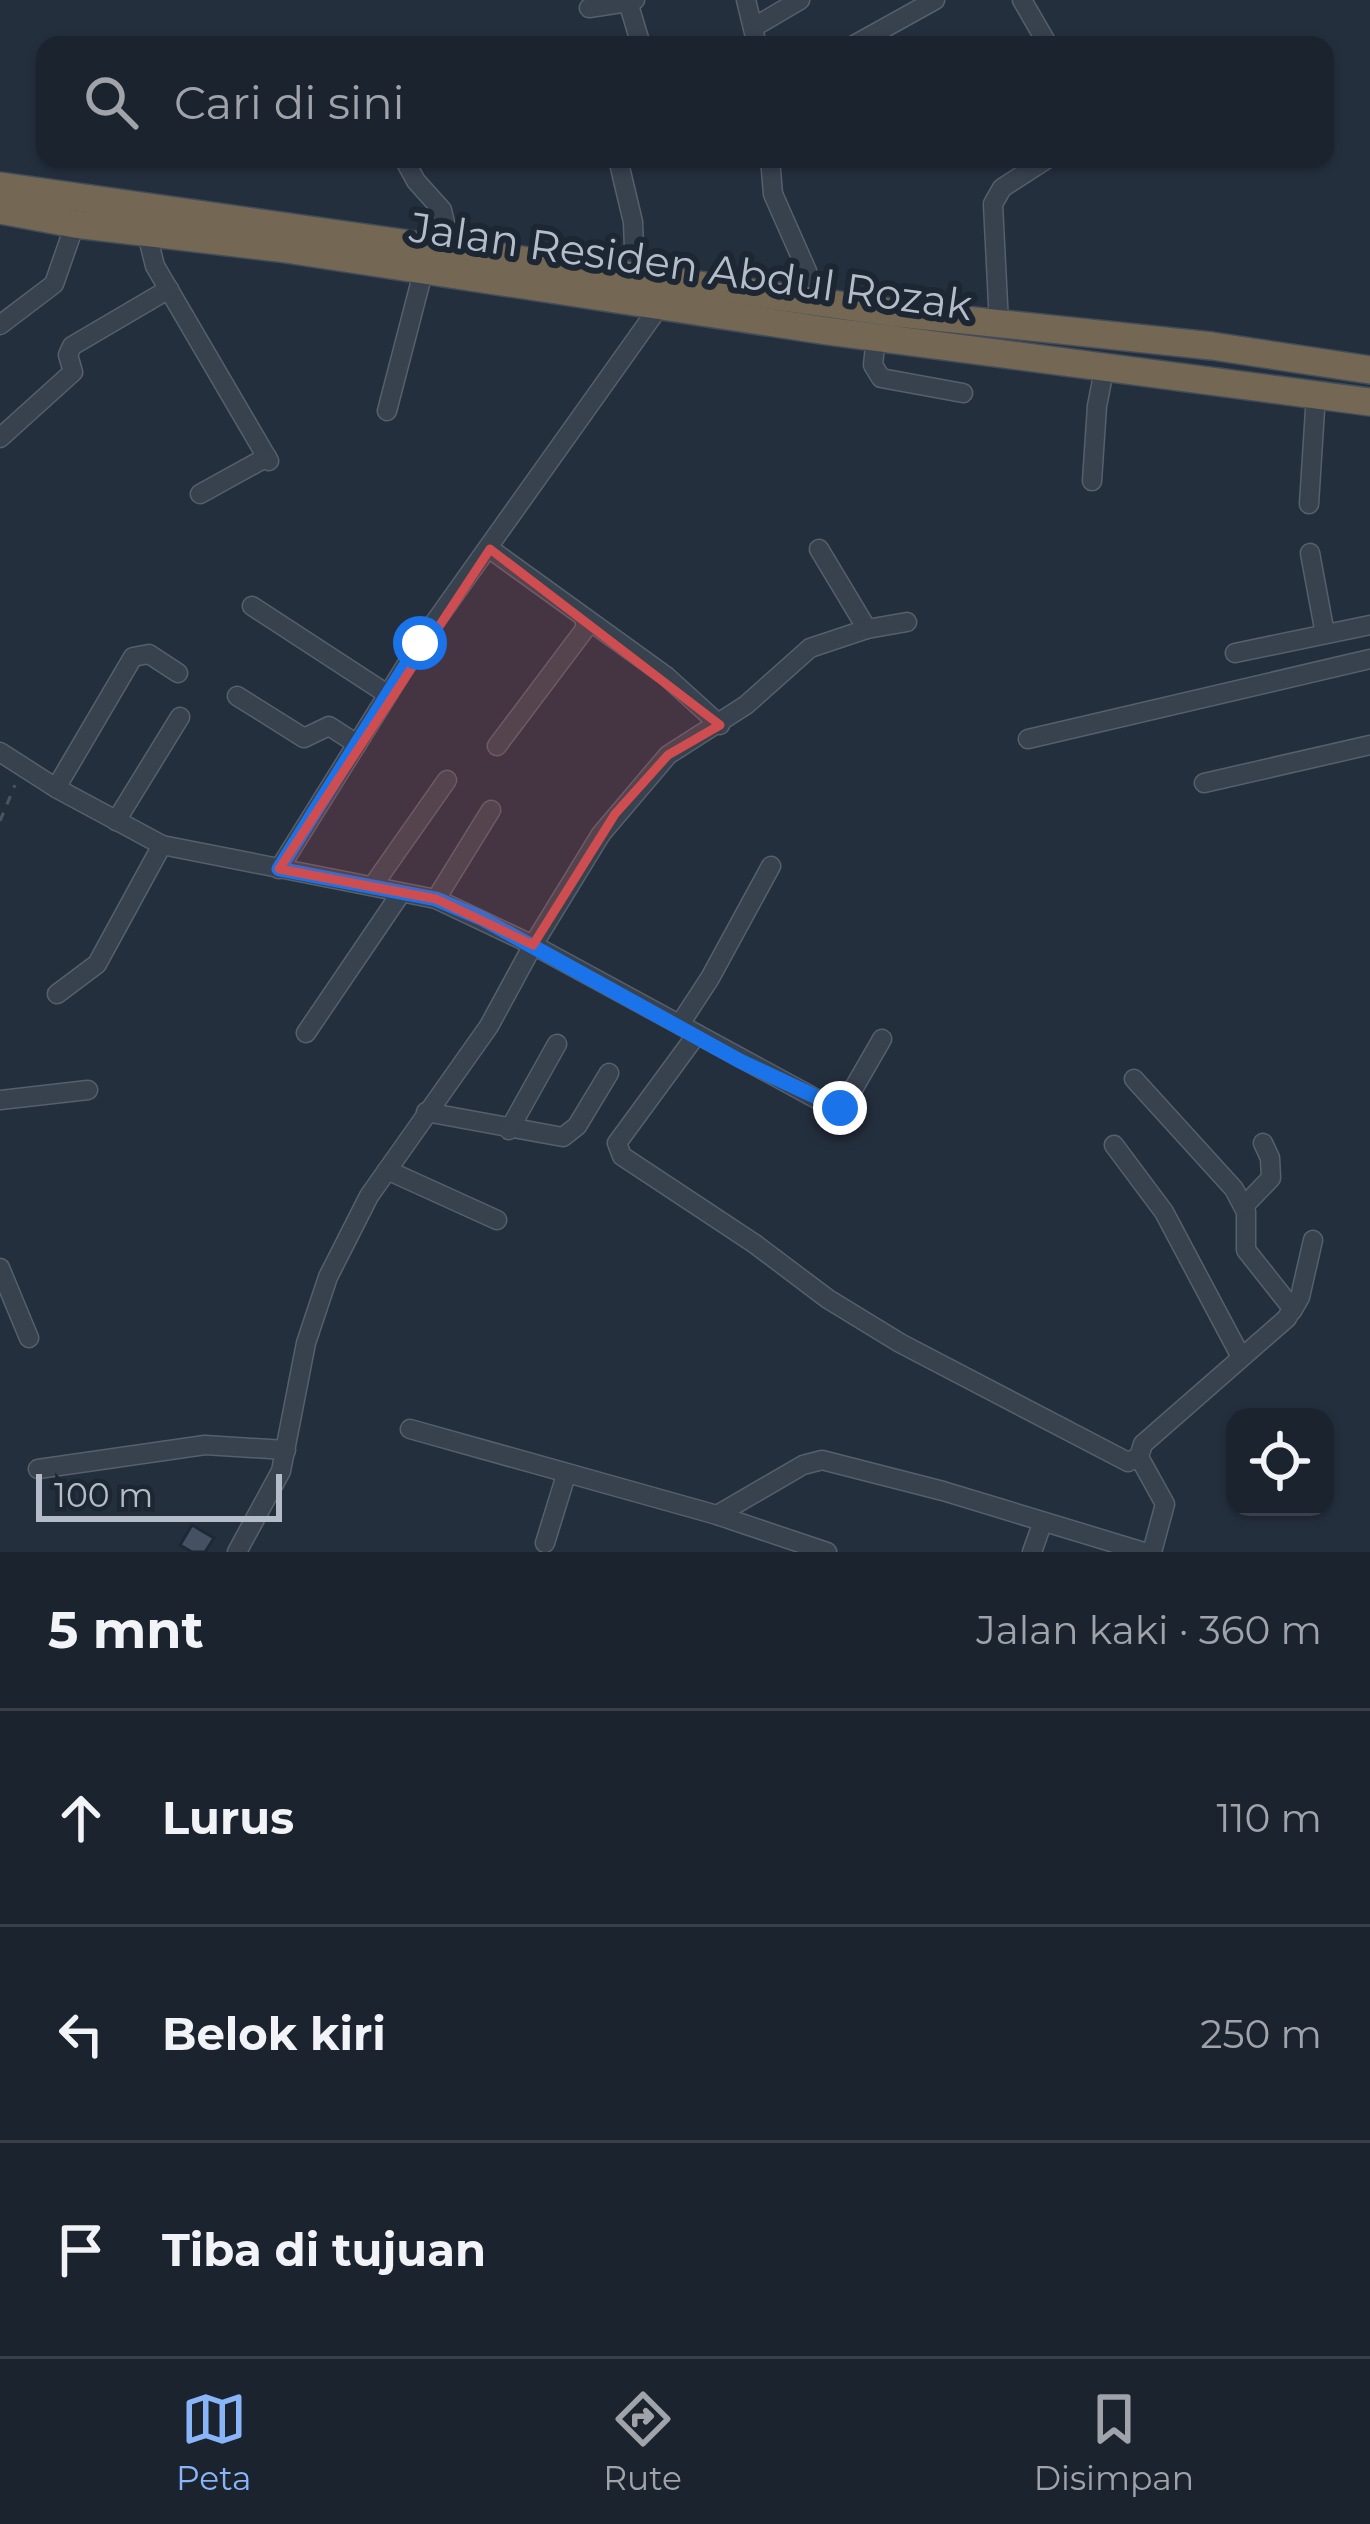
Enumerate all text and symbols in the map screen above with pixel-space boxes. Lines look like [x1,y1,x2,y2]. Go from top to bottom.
search box [36,36,1334,168]
icon: search [78,69,144,135]
text: Cari di sini [174,75,405,130]
street label: Jalan Residen Abdul Rozak [405,201,976,331]
route start [393,616,447,670]
route end [813,1081,867,1135]
map controls [1226,1408,1334,1516]
button: locate [1226,1408,1334,1516]
scale bar [36,1468,282,1521]
text: 100 m [54,1475,153,1515]
text: 5 mnt [48,1599,204,1661]
text: Jalan kaki · 360 m [976,1606,1322,1654]
icon: ahead [48,1785,114,1851]
text: Lurus [162,1790,294,1845]
text: 110 m [1216,1794,1322,1842]
icon: left [48,2001,114,2067]
text: Belok kiri [162,2006,386,2061]
text: 250 m [1200,2010,1322,2058]
icon: arrive [48,2217,114,2283]
text: Tiba di tujuan [162,2222,486,2277]
tab: Peta [176,2386,251,2498]
tab: Rute [603,2386,682,2498]
tab: Disimpan [1034,2386,1194,2498]

